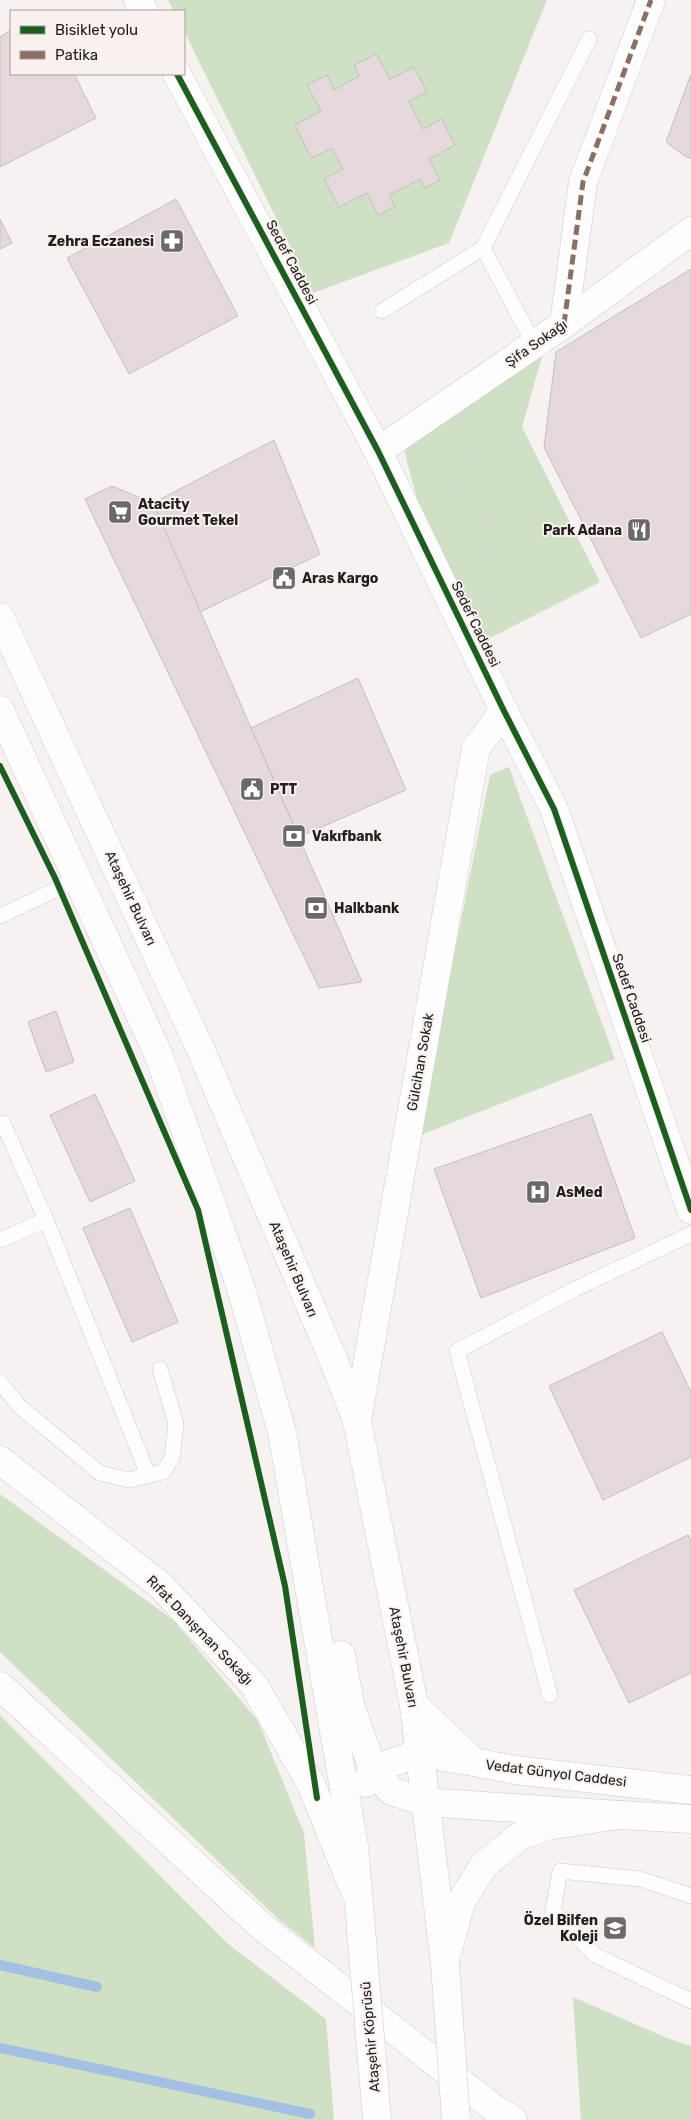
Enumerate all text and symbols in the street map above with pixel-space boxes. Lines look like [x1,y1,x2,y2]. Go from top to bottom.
legend [10,10,185,75]
text: Bisiklet yolu [55,21,138,39]
text: Patika [55,46,98,64]
street label: Sedef Caddesi [262,217,321,307]
pharmacy icon: Zehra Eczanesi [159,228,185,254]
place label: Zehra Eczanesi [48,233,154,250]
street label: Şifa Sokağı [502,316,571,371]
place label: Atacity Gourmet Tekel [138,496,238,529]
supermarket icon: Atacity Gourmet Tekel [107,499,133,525]
restaurant icon: Park Adana [626,517,652,543]
place label: Park Adana [543,522,622,539]
public building icon: Aras Kargo [271,565,297,591]
place label: Aras Kargo [302,570,378,587]
street label: Sedef Caddesi [447,579,504,670]
public building icon: PTT [239,776,265,802]
place label: PTT [270,781,297,798]
bank icon: Vakıfbank [281,823,307,849]
place label: Vakıfbank [312,828,383,845]
street label: Ataşehir Bulvarı [101,848,160,948]
bank icon: Halkbank [303,895,329,921]
place label: Halkbank [334,900,400,917]
street label: Sedef Caddesi [608,951,655,1045]
street label: Gülcihan Sokak [403,1011,438,1113]
hospital icon: AsMed [525,1179,551,1205]
place label: AsMed [556,1184,603,1201]
street label: Ataşehir Bulvarı [266,1219,321,1320]
street label: Rıfat Danışman Sokağı [143,1572,257,1689]
street label: Ataşehir Bulvarı [385,1605,422,1709]
street label: Vedat Günyol Caddesi [485,1756,627,1791]
place label: Özel Bilfen Koleji [524,1911,598,1945]
school or university icon: Özel Bilfen Koleji [602,1915,628,1941]
street label: Ataşehir Köprüsü [357,1981,384,2093]

